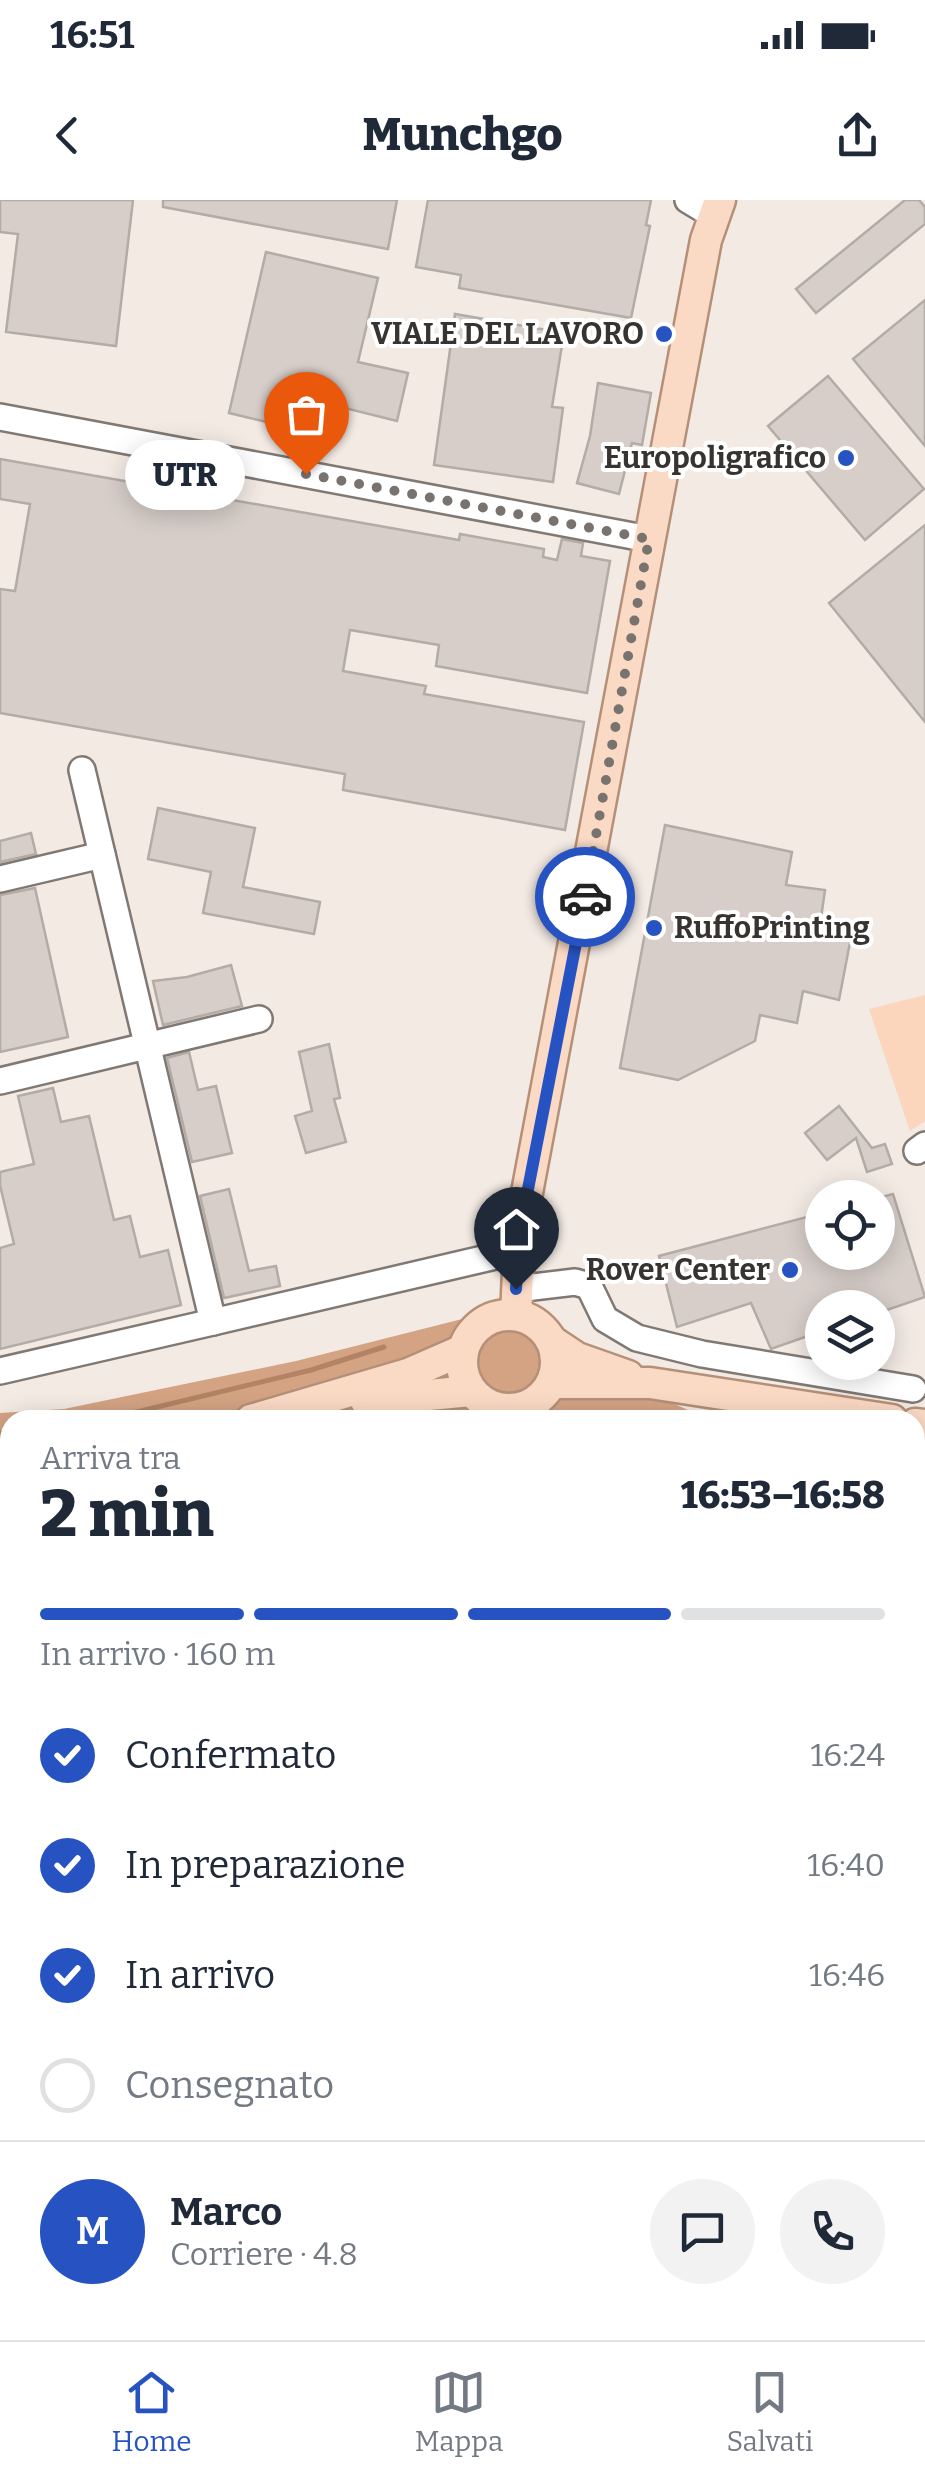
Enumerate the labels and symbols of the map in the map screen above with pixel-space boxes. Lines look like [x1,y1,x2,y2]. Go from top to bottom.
place label: VIALE DEL LAVORO [371,316,644,352]
marker: VIALE DEL LAVORO [653,323,675,345]
pin [264,372,349,475]
callout: UTR [126,439,246,509]
place label: Europoligrafico [604,440,826,476]
marker: Europoligrafico [835,447,857,469]
courier [535,847,635,947]
place label: RuffoPrinting [674,910,870,946]
marker: RuffoPrinting [643,917,665,939]
pin [474,1187,559,1290]
place label: Rover Center [586,1252,770,1288]
marker: Rover Center [779,1259,801,1281]

